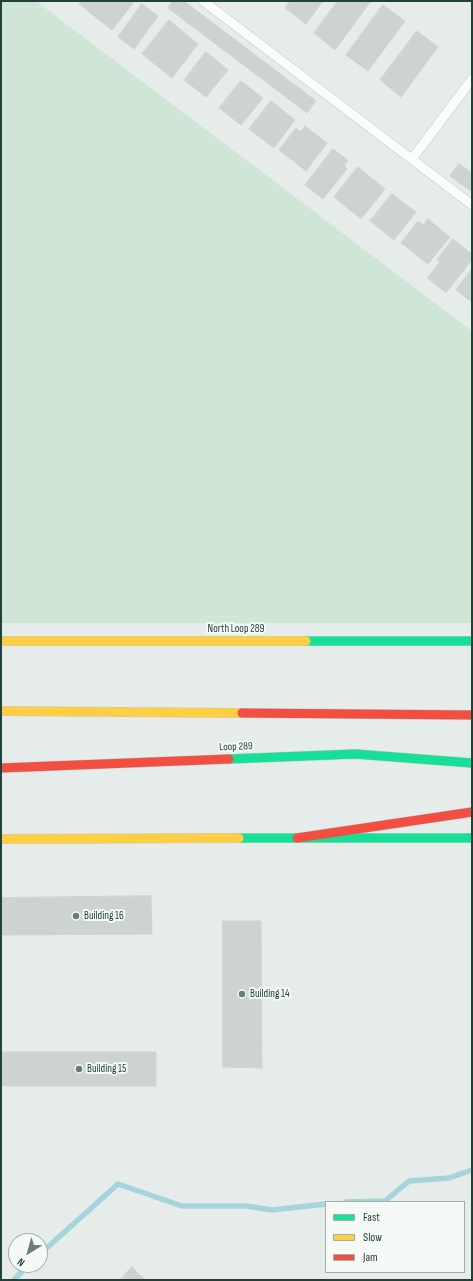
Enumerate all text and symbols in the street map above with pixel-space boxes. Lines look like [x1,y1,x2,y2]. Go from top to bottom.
street label: North Loop 289 [208,622,264,636]
street label: Loop 289 [219,740,253,754]
place label: Building 16 [84,909,124,923]
marker: Building 16 [71,911,81,921]
place label: Building 14 [250,987,290,1001]
marker: Building 14 [237,989,247,999]
place label: Building 15 [87,1062,126,1076]
marker: Building 15 [74,1064,84,1074]
legend [325,1201,465,1273]
text: Fast [363,1210,380,1225]
text: Slow [363,1230,382,1245]
north arrow [8,1233,48,1273]
text: Jam [363,1250,378,1265]
text: N [15,1255,27,1269]

